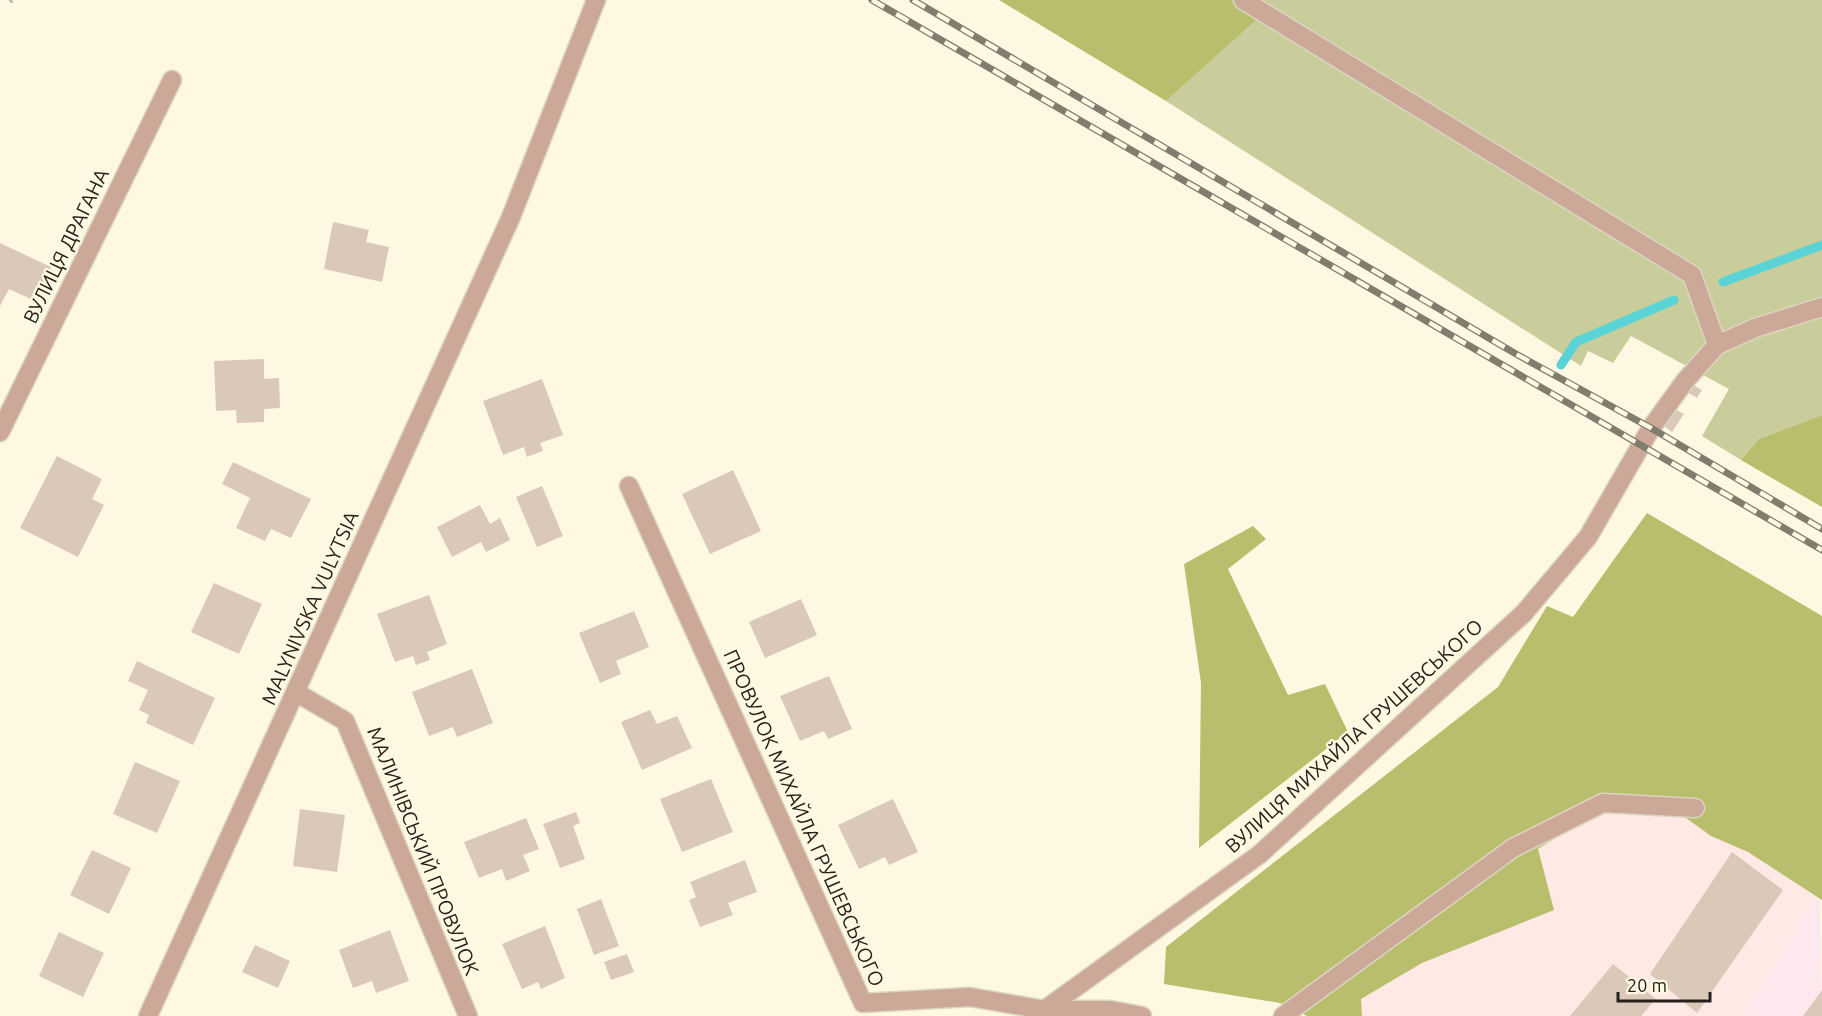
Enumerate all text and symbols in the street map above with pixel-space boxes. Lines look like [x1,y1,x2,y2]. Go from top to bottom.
street label: ВУЛИЦЯ ДРАГАНА [18,165,113,327]
street label: MALYNIVSKA VULYTSIA [256,507,363,708]
street label: ВУЛИЦЯ МИХАЙЛА ГРУШЕВСЬКОГО [1220,614,1487,857]
street label: ПРОВУЛОК МИХАЙЛА ГРУШЕВСЬКОГО [719,646,889,990]
street label: МАЛИНІВСЬКИЙ ПРОВУЛОК [363,723,484,978]
scale bar [1618,965,1710,1003]
text: 20 m [1627,975,1667,995]

